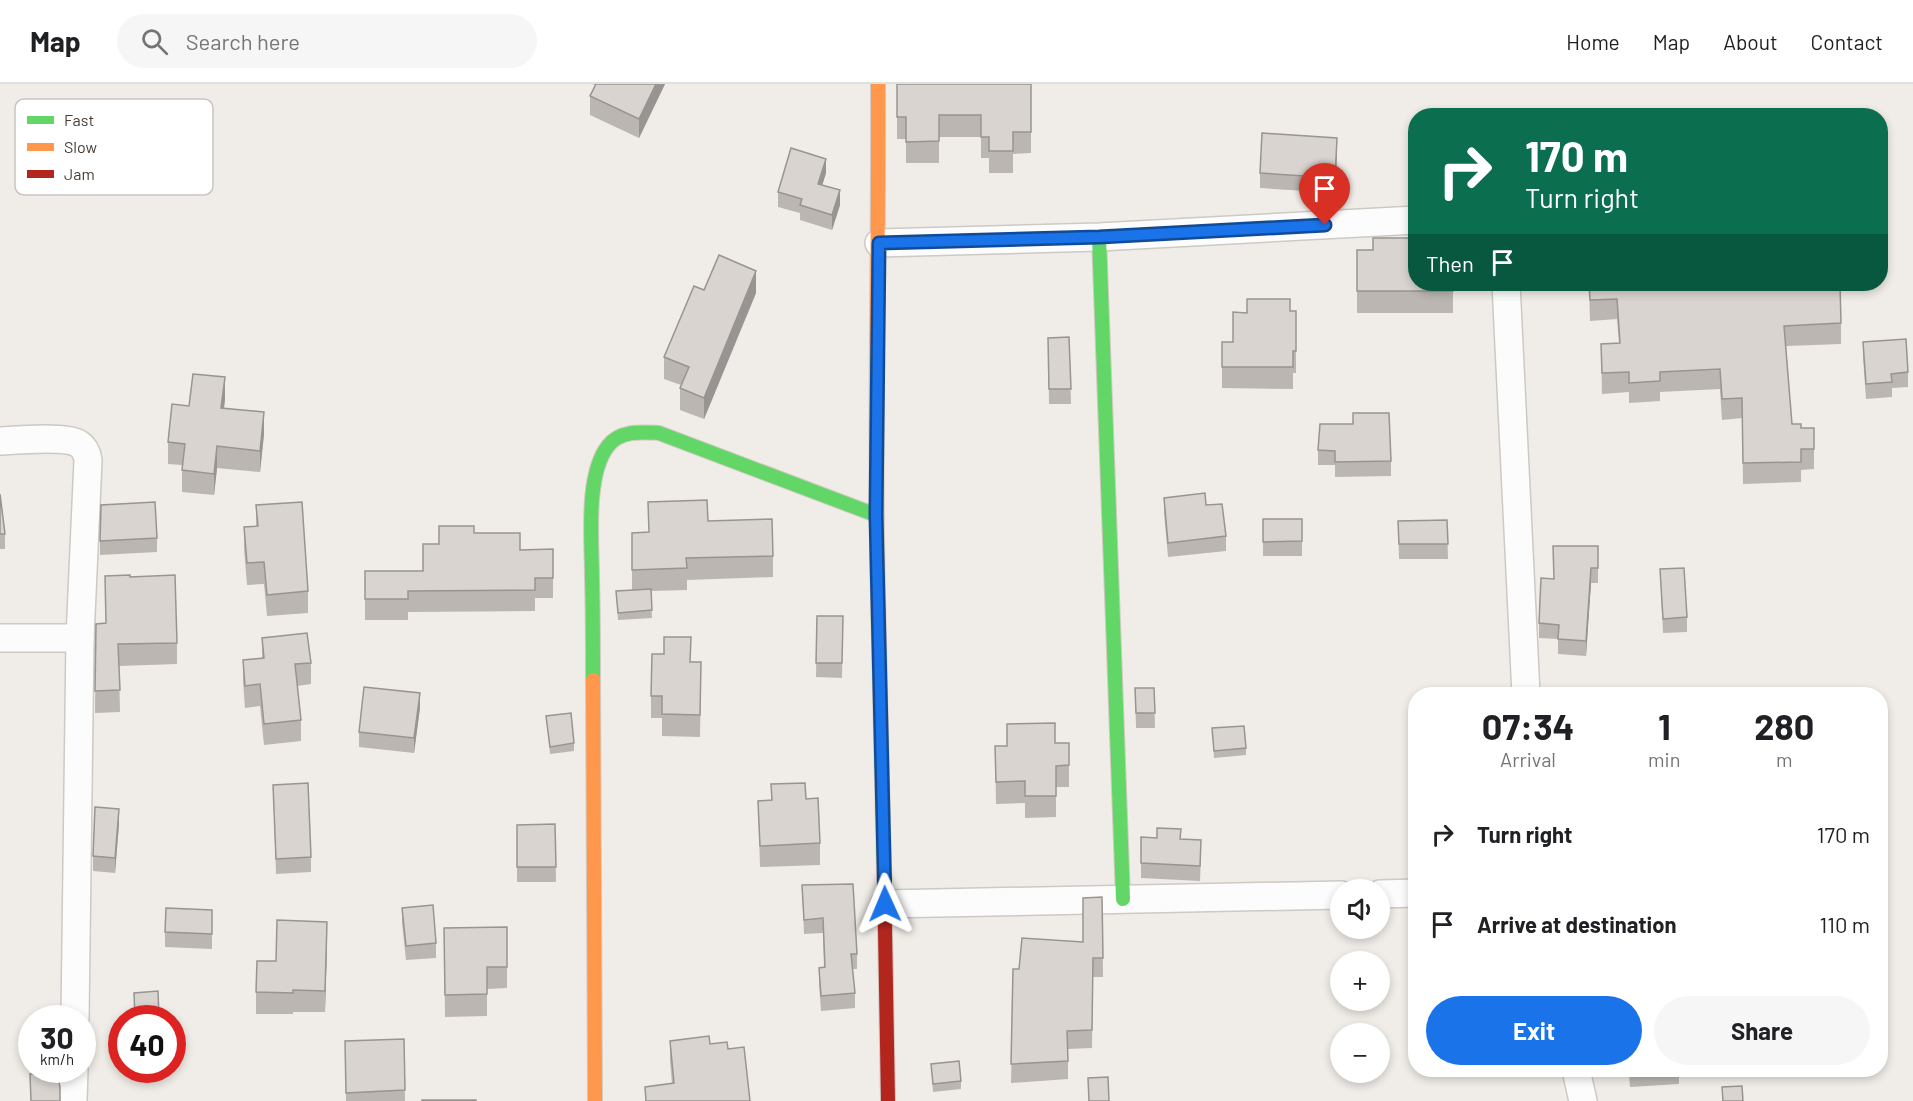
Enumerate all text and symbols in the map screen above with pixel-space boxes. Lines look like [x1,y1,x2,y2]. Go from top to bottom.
search box [117,14,537,68]
text: Map [30,24,81,58]
icon: search [138,25,171,58]
text: Search here [186,28,300,54]
text: Home [1566,29,1620,54]
text: Map [1653,29,1690,54]
text: About [1723,29,1778,54]
text: Contact [1811,29,1883,54]
legend [15,99,213,195]
text: Fast [64,110,94,129]
text: 170 m [1525,130,1628,180]
icon: right [1426,132,1504,210]
text: Slow [64,137,97,156]
pin [1299,163,1350,225]
text: Jam [64,164,95,183]
icon: arrive [1308,172,1341,205]
text: Turn right [1525,181,1639,213]
icon: arrive [1486,246,1519,279]
text: Then [1426,250,1474,276]
text: 07:34 [1482,704,1574,747]
text: 1 [1658,704,1671,747]
text: 280 [1754,704,1814,747]
text: Arrival [1500,747,1556,771]
text: min [1648,747,1680,771]
text: m [1776,747,1792,771]
icon: right [1426,818,1459,851]
text: Turn right [1477,821,1572,847]
text: 170 m [1817,821,1870,847]
position arrow [853,872,917,936]
map controls [1330,879,1390,1083]
button: sound [1330,879,1390,939]
icon: arrive [1426,908,1459,941]
text: Arrive at destination [1477,911,1676,937]
text: 110 m [1820,911,1870,937]
button: + [1330,951,1390,1011]
button: Exit [1426,996,1642,1065]
button: Share [1654,996,1870,1065]
speed limit sign: 40 [108,1005,186,1083]
text: 30 [40,1019,74,1055]
button: − [1330,1023,1390,1083]
text: km/h [40,1050,74,1068]

